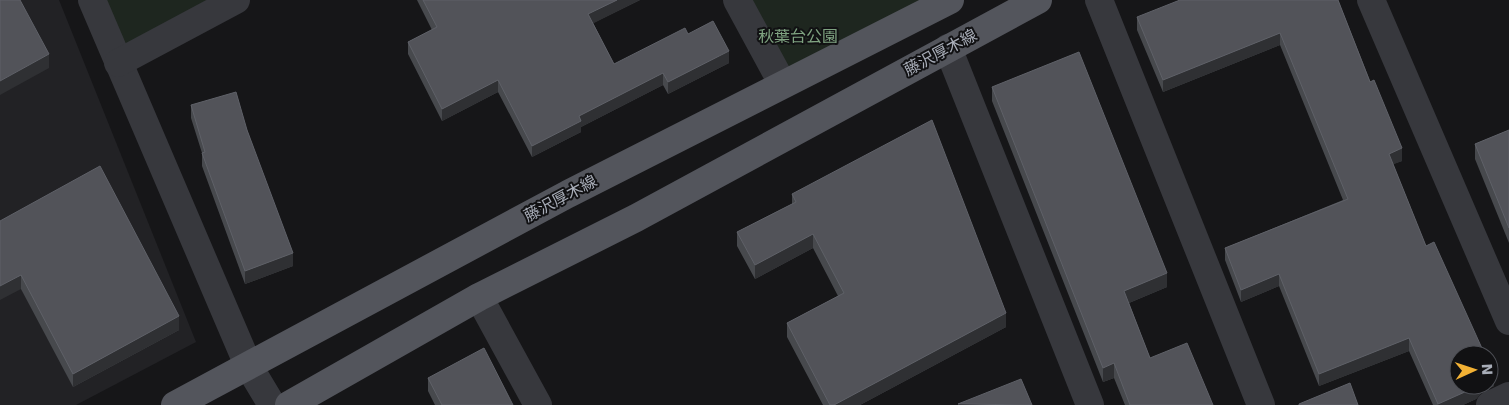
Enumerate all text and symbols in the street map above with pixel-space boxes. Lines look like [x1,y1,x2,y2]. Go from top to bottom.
street label: 藤沢厚木線 [900,25,980,80]
park label: 秋葉台公園 [758,27,838,46]
street label: 藤沢厚木線 [520,171,600,226]
north arrow [1449,345,1499,395]
text: N [1479,363,1495,376]

